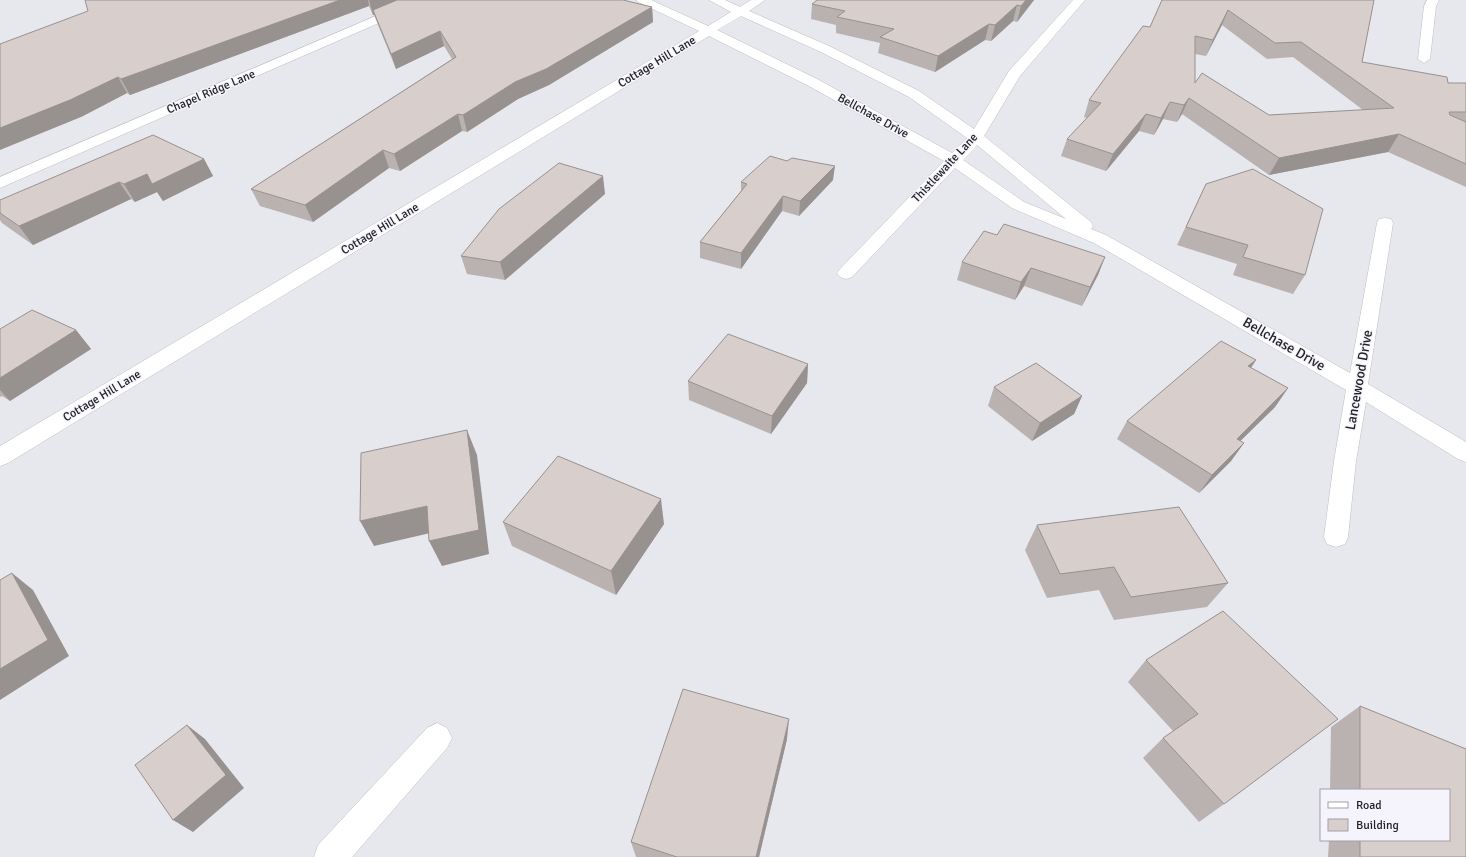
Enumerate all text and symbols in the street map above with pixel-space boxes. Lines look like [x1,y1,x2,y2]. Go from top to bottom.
street label: Cottage Hill Lane [615,33,699,91]
street label: Chapel Ridge Lane [164,67,258,117]
street label: Bellchase Drive [835,90,911,142]
street label: Thistlewaite Lane [909,130,981,206]
street label: Cottage Hill Lane [338,200,422,258]
street label: Bellchase Drive [1240,314,1328,374]
street label: Lancewood Drive [1342,329,1376,431]
street label: Cottage Hill Lane [60,367,144,425]
legend [1320,789,1450,841]
text: Road [1356,798,1382,813]
text: Building [1356,818,1399,833]

